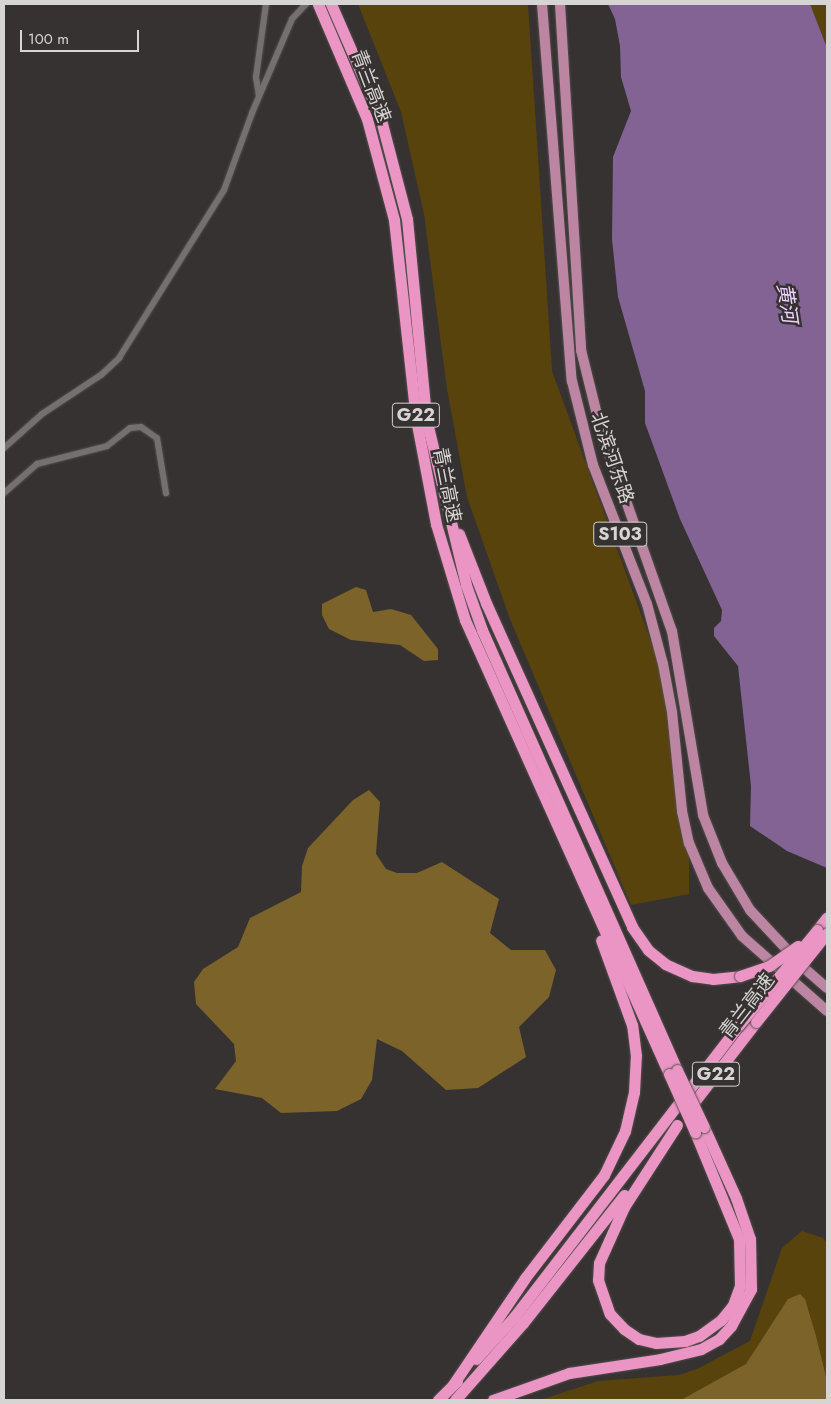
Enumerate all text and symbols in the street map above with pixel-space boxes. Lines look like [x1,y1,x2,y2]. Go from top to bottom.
scale bar [22,20,141,52]
text: 100 m [28,28,69,50]
street label: 青兰高速 [347,46,395,126]
water label: 黄河 [772,281,802,325]
road number: G22 [391,400,441,430]
street label: 北滨河东路 [586,409,638,507]
street label: 青兰高速 [429,446,465,524]
road number: S103 [592,518,648,550]
street label: 青兰高速 [715,969,779,1043]
road number: G22 [691,1058,741,1090]

